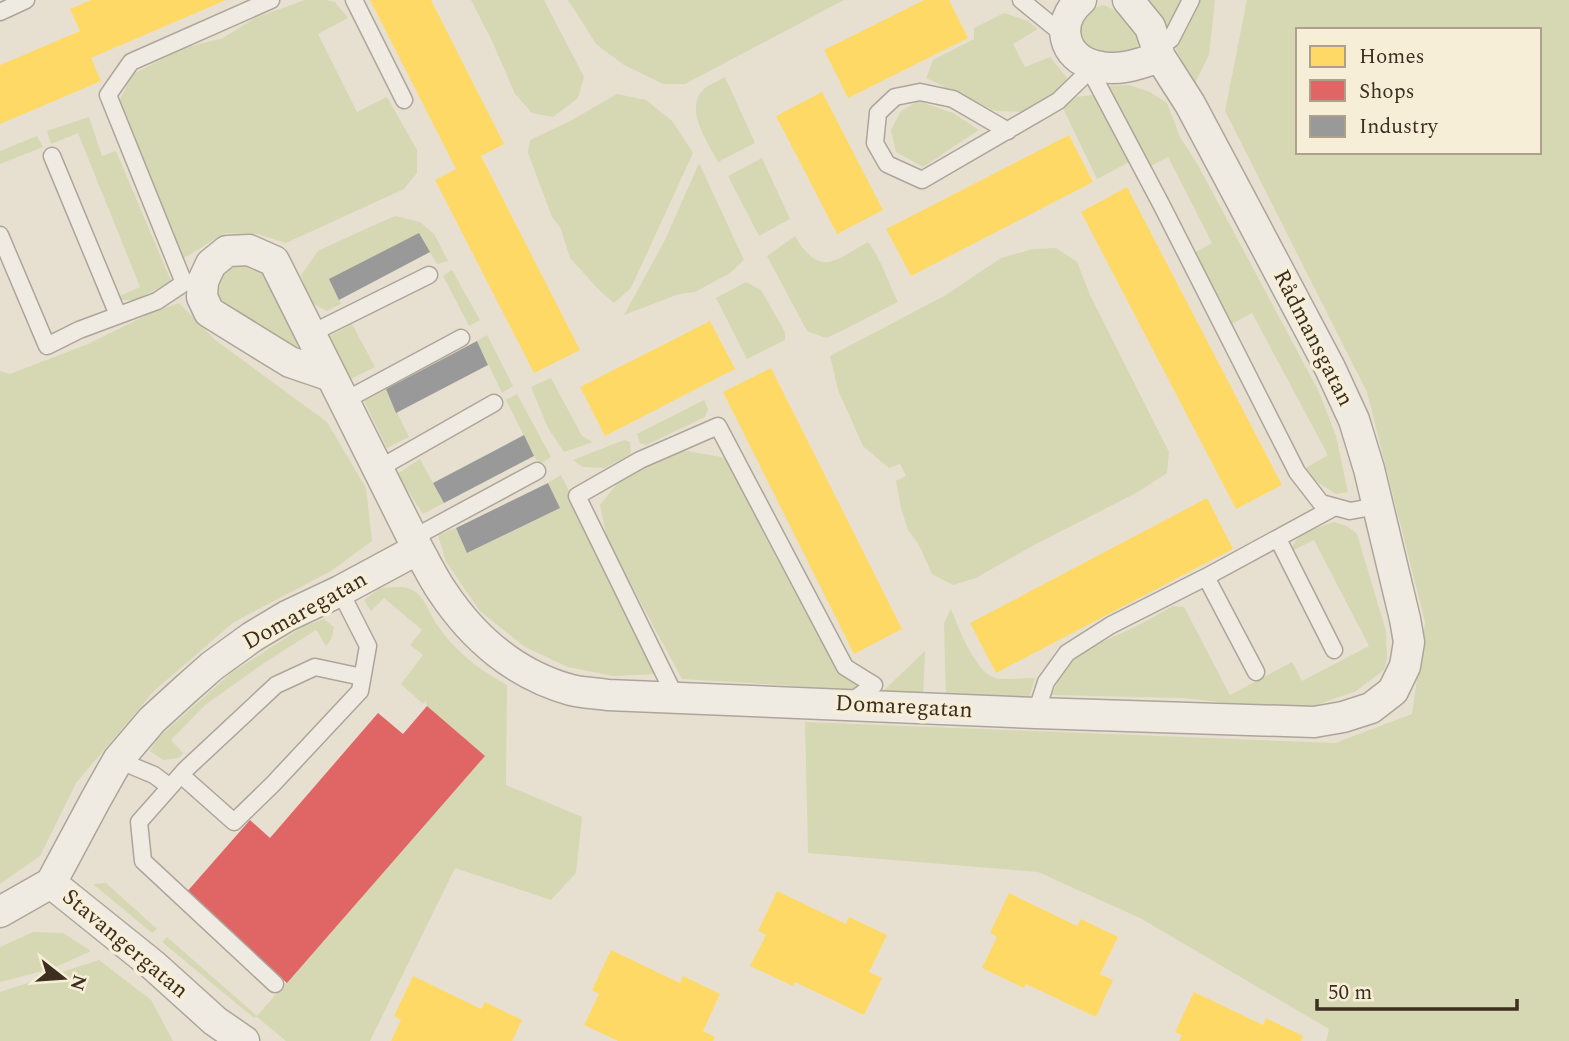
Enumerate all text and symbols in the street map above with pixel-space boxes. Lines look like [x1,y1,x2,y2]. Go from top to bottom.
legend [1296,28,1541,154]
text: Homes [1359,41,1425,73]
text: Shops [1359,76,1415,108]
text: Industry [1359,111,1439,143]
street label: Rådmansgatan [1263,263,1363,413]
street label: Domaregatan [236,562,374,660]
street label: Domaregatan [834,686,974,728]
street label: Stavangergatan [54,880,196,1008]
north arrow [28,943,98,1013]
scale bar [1317,968,1516,1012]
text: N [62,971,94,994]
text: 50 m [1328,977,1372,1009]

